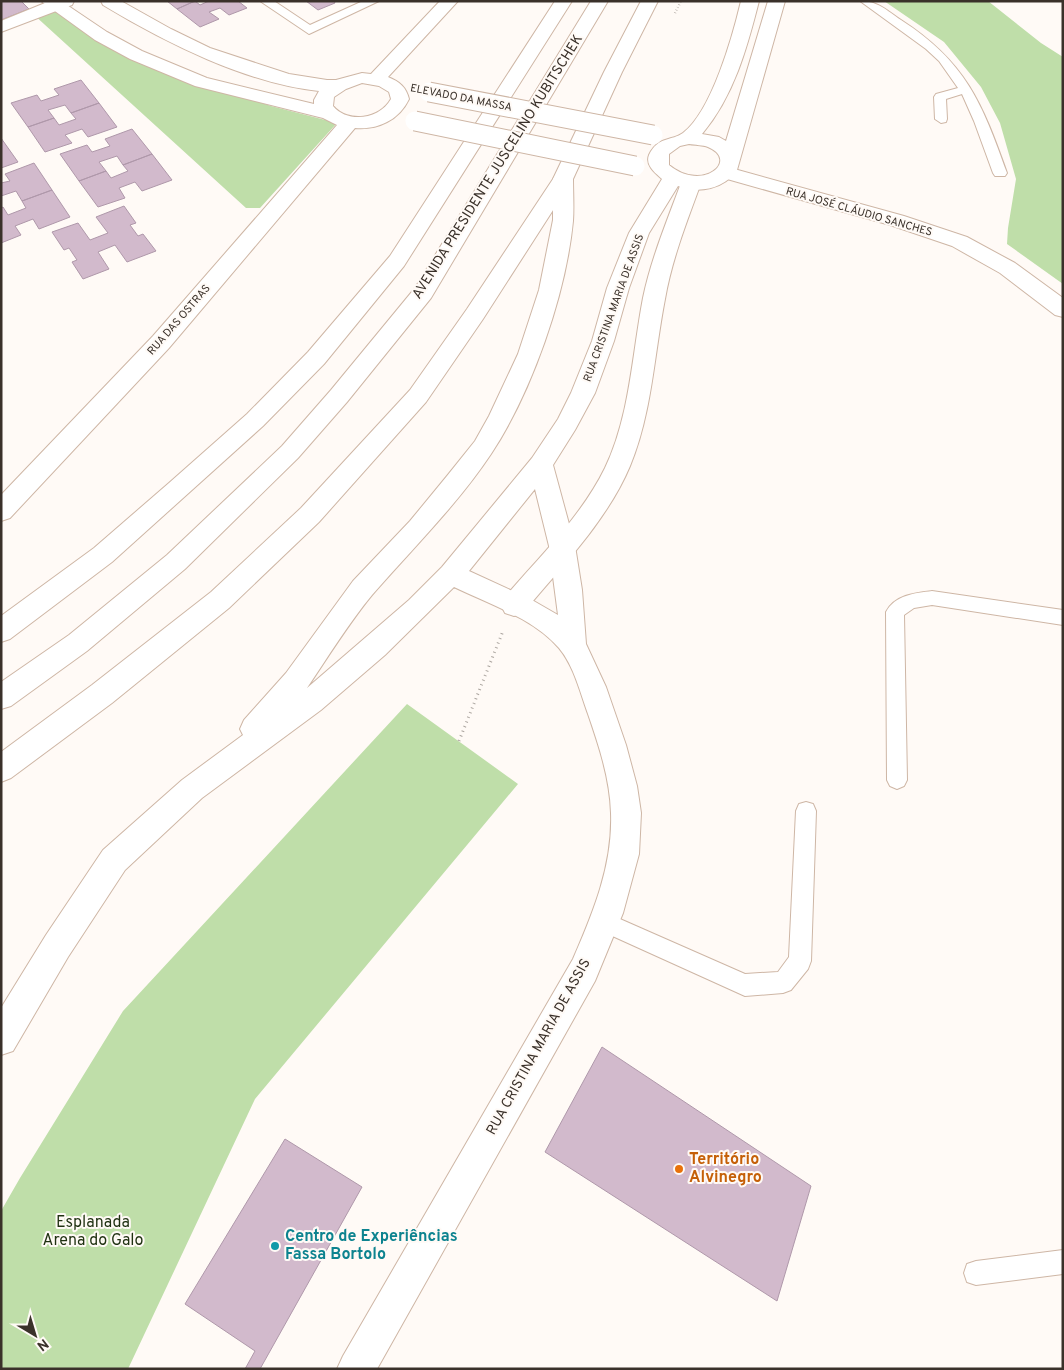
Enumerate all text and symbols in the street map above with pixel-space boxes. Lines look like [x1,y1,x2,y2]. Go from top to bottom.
street label: AVENIDA PRESIDENTE JUSCELINO KUBITSCHEK [409,32,587,302]
street label: ELEVADO DA MASSA [409,81,513,115]
street label: RUA JOSÉ CLÁUDIO SANCHES [784,183,934,240]
street label: RUA CRISTINA MARIA DE ASSIS [581,232,647,384]
street label: RUA DAS OSTRAS [145,282,213,358]
street label: RUA CRISTINA MARIA DE ASSIS [483,956,595,1138]
place label: Território Alvinegro [689,1150,762,1188]
marker: Território Alvinegro [673,1163,685,1175]
park label: Esplanada Arena do Galo [43,1213,144,1251]
place label: Centro de Experiências Fassa Bortolo [285,1227,458,1265]
marker: Centro de Experiências Fassa Bortolo [269,1240,281,1252]
north arrow [10,1310,60,1360]
text: N [33,1334,51,1354]

